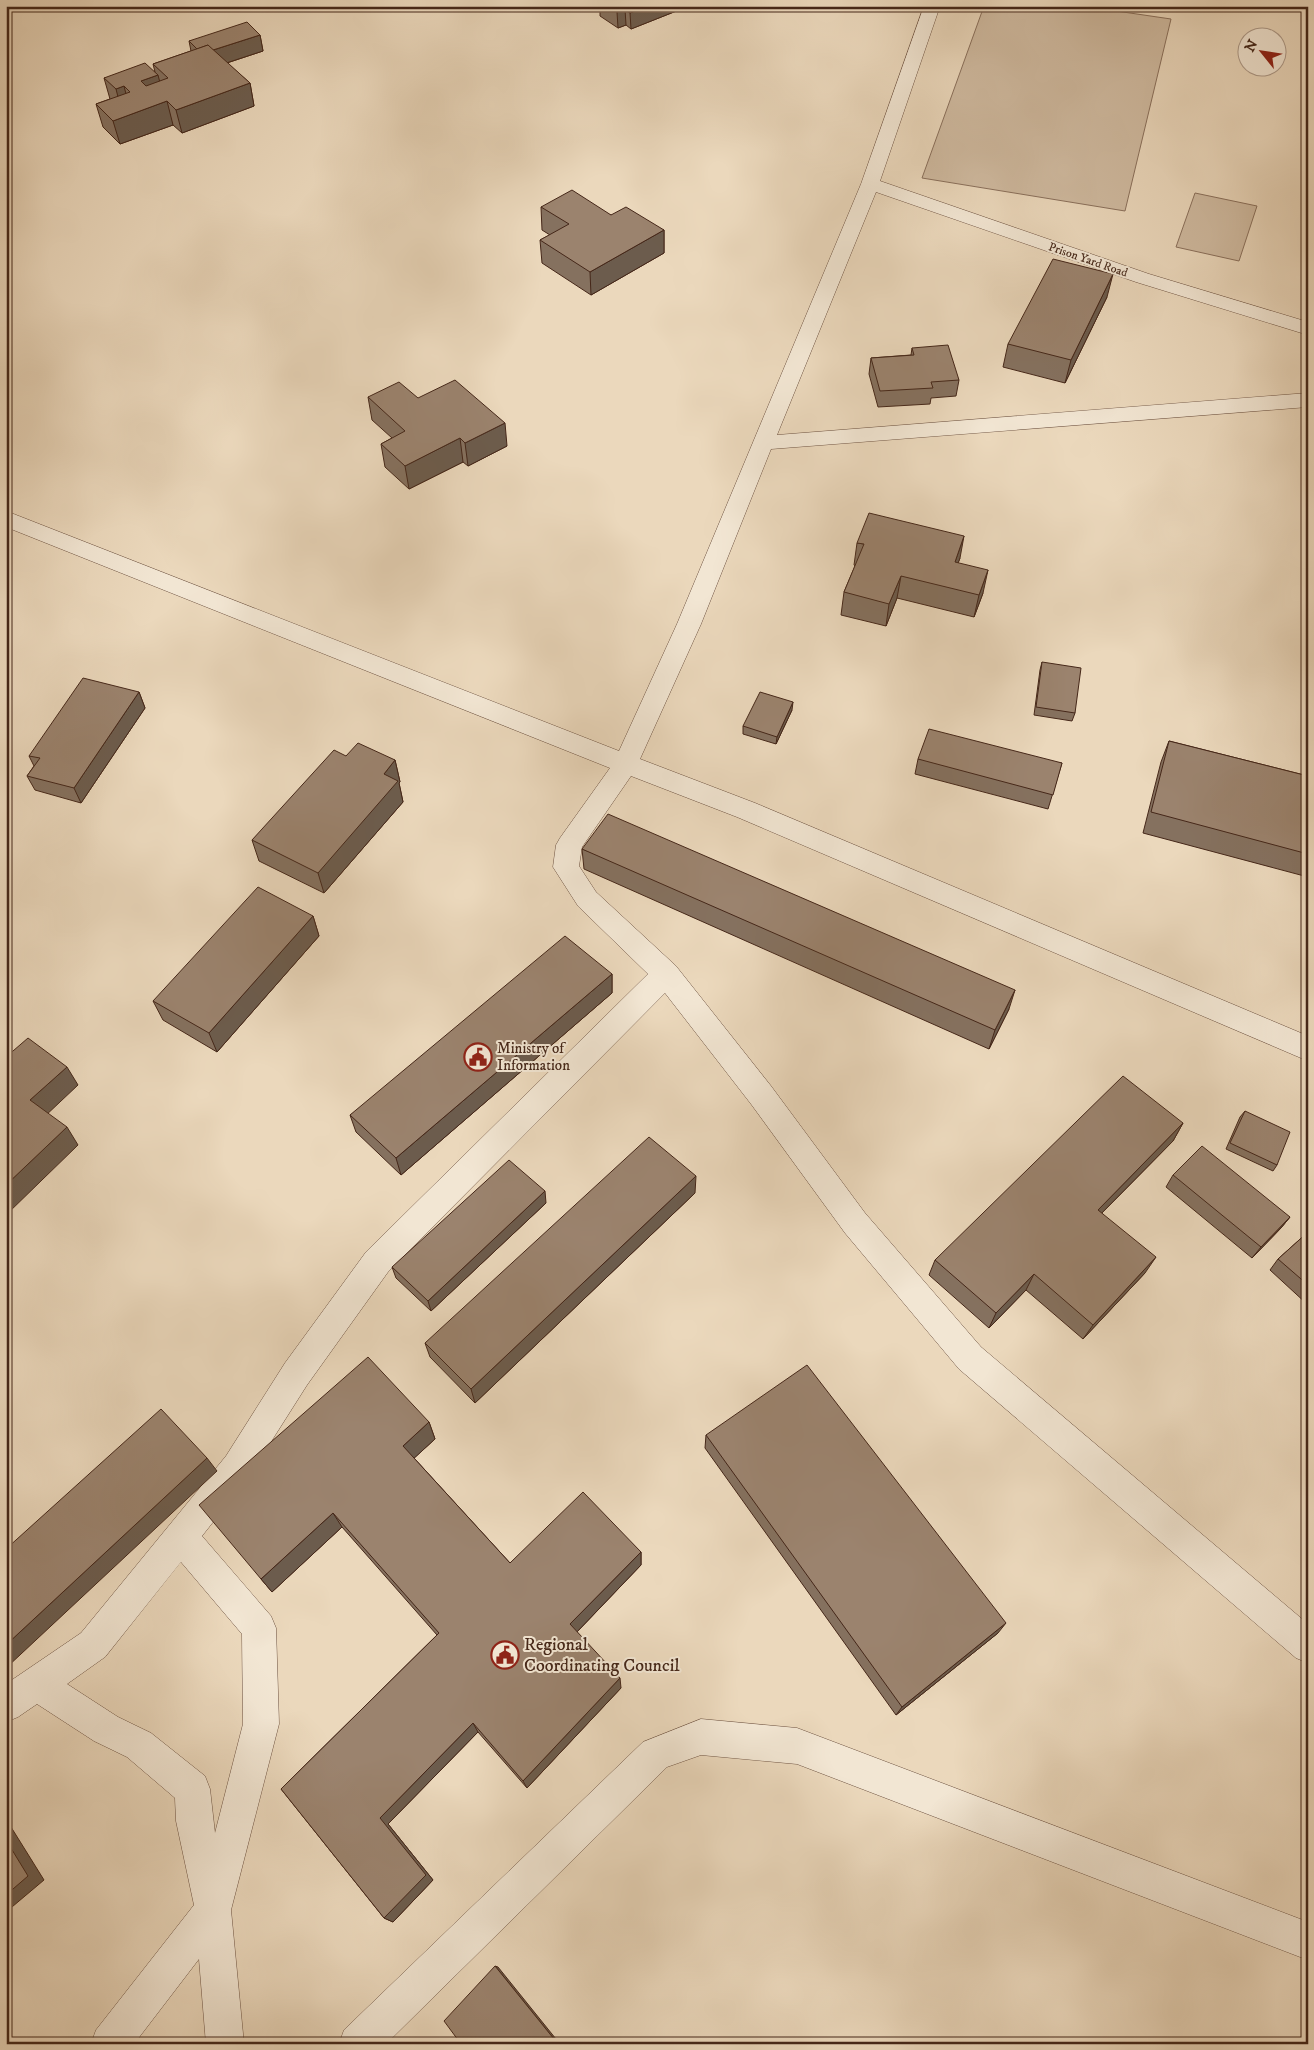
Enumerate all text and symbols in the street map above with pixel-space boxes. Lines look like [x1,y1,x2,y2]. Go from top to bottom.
north arrow [1236,28,1286,78]
text: N [1241,36,1263,55]
street label: Prison Yard Road [1046,239,1130,281]
place label: Ministry of Information [497,1039,570,1075]
public building icon: Ministry of Information [463,1042,493,1072]
place label: Regional Coordinating Council [524,1634,680,1677]
public building icon: Regional Coordinating Council [490,1640,520,1670]

